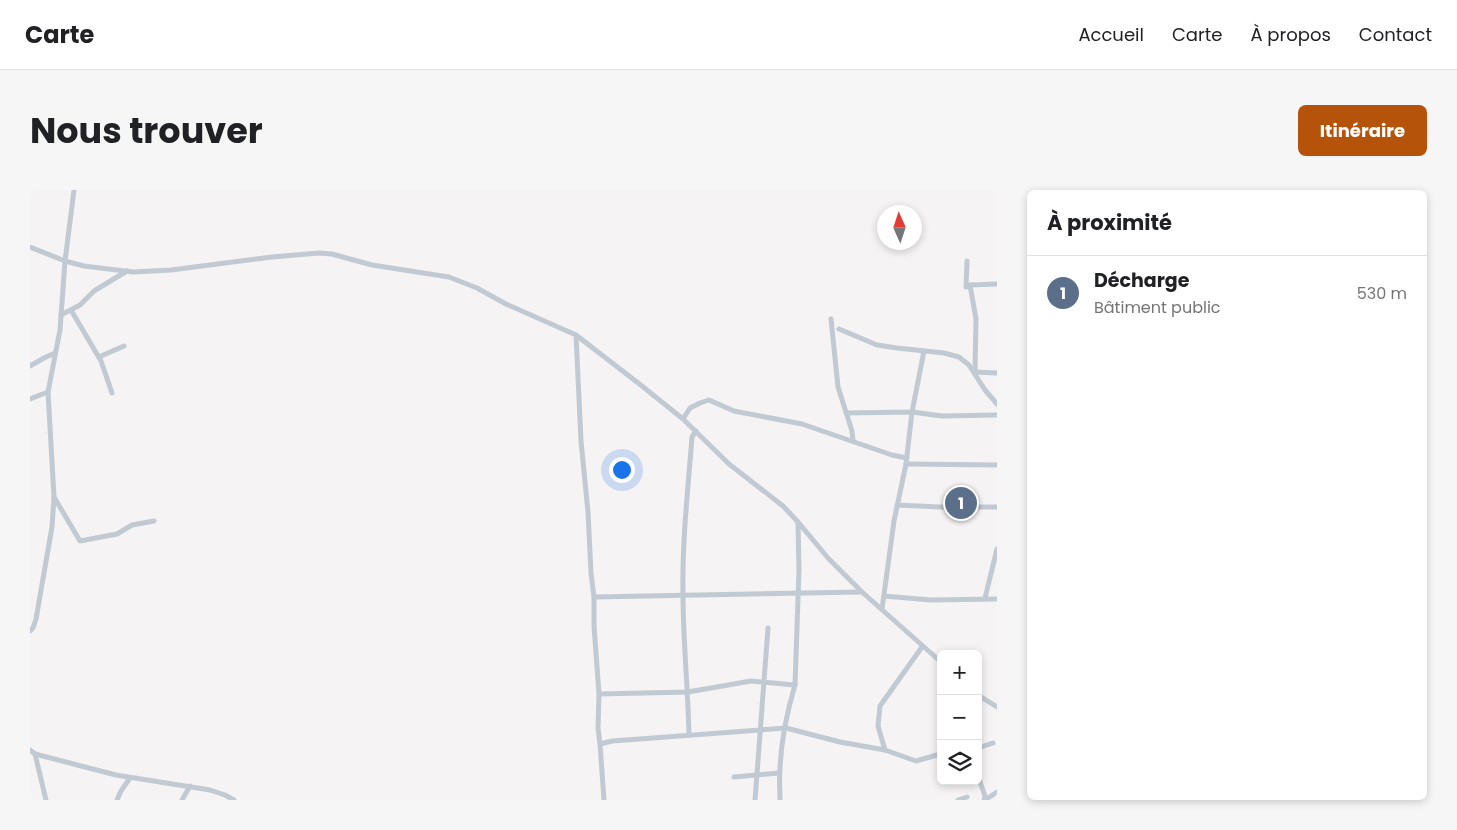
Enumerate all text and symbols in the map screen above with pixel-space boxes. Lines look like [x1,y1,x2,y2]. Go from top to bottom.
text: Carte [25,18,94,51]
text: Accueil [1078,22,1144,47]
text: Carte [1172,22,1222,47]
text: À propos [1250,22,1331,47]
text: Contact [1359,22,1432,47]
button: Itinéraire [1298,105,1427,156]
text: Nous trouver [30,106,263,155]
north arrow [877,205,922,250]
text: À proximité [1047,208,1172,237]
text: Décharge [1094,267,1189,294]
text: 1 [1060,282,1066,305]
text: 530 m [1357,282,1407,305]
text: Bâtiment public [1094,296,1221,319]
your location [609,457,635,483]
pin: 1 [945,484,977,522]
map controls [937,650,982,785]
button: + [937,650,982,695]
button: − [937,695,982,740]
button: layers [937,740,982,785]

